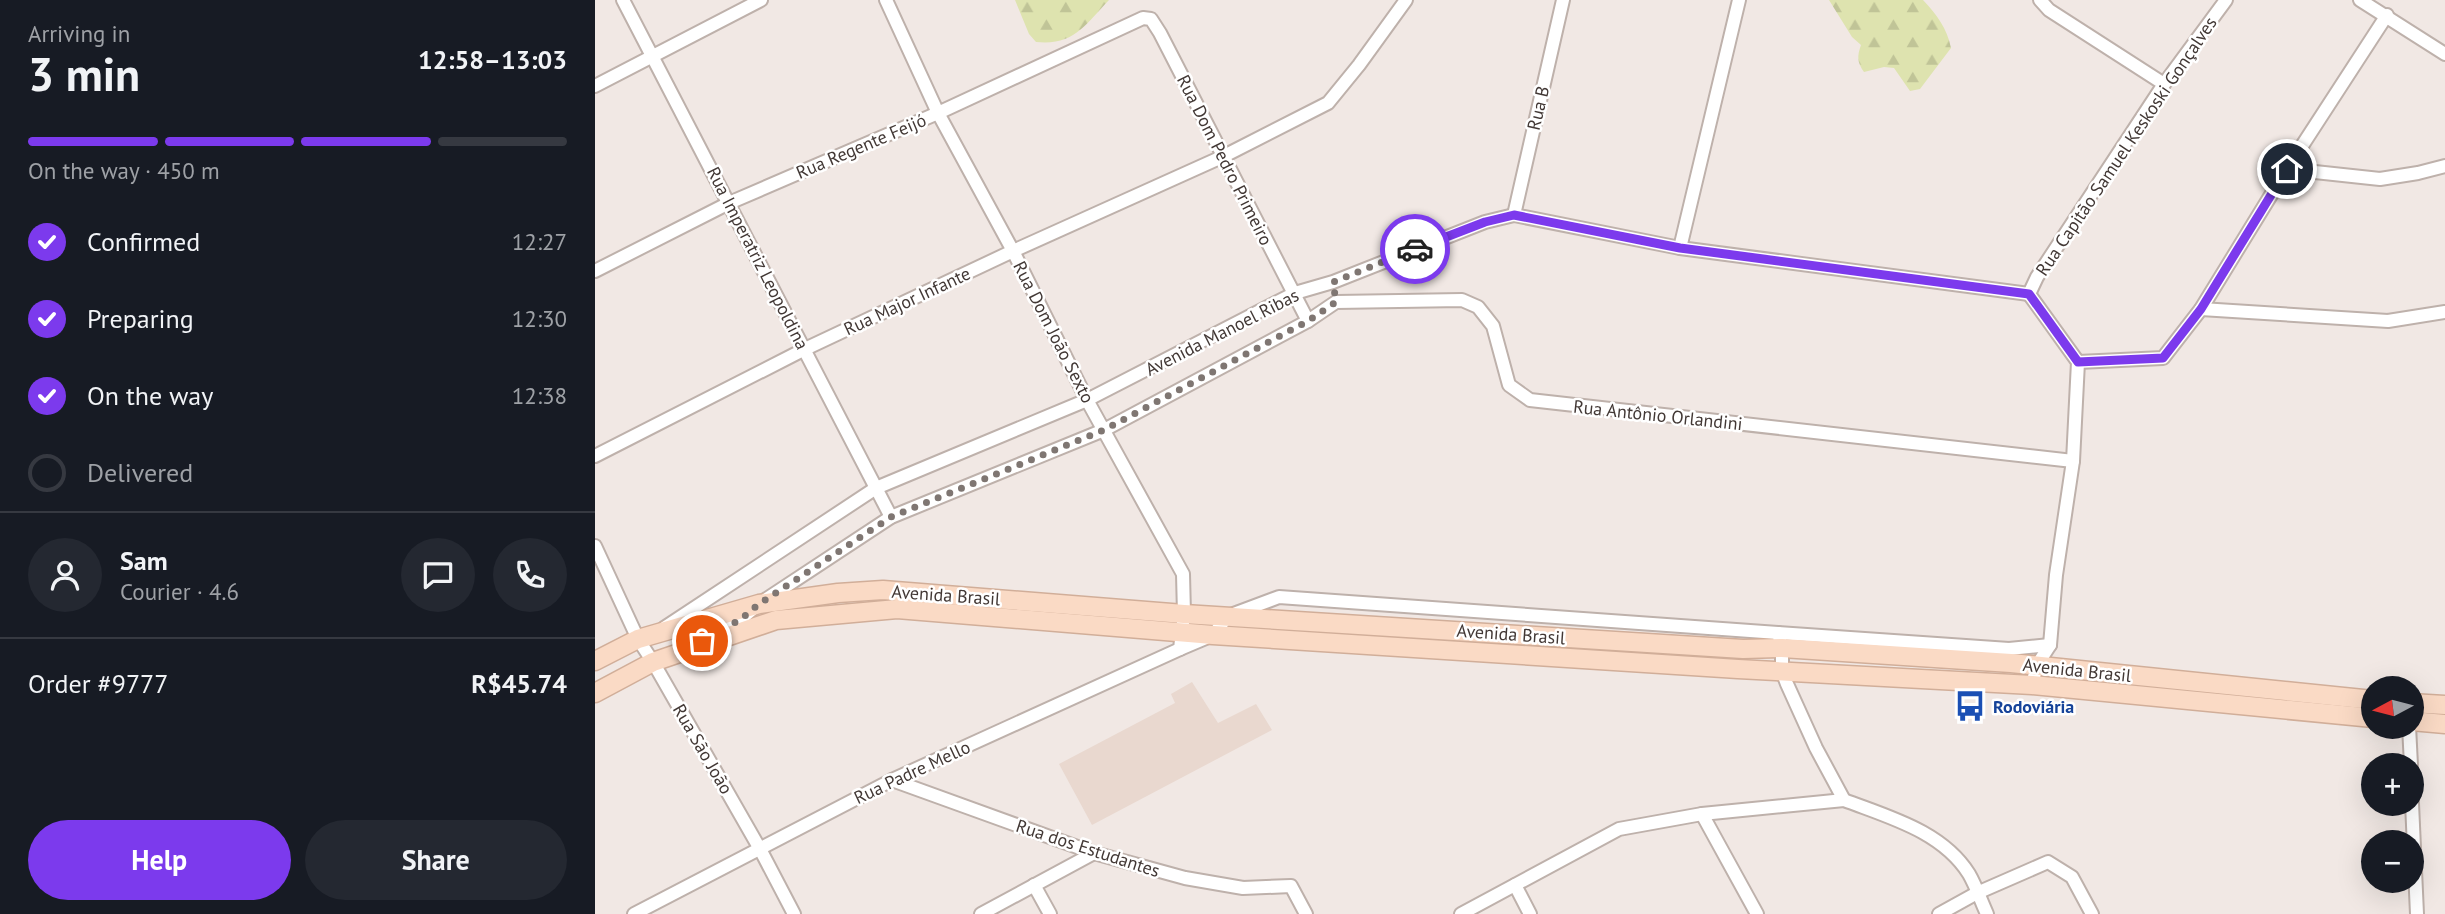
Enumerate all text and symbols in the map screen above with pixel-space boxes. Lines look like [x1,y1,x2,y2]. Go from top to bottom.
street label: Rua Capitão Samuel Keskoski Gonçalves [2030,12,2222,280]
text: Arriving in [28,19,130,48]
text: 12:58–13:03 [418,43,567,76]
text: 3 min [28,44,140,104]
street label: Rua Dom Pedro Primeiro [1172,71,1278,249]
street label: Rua B [1522,84,1554,132]
street label: Rua Regente Feijó [793,108,929,184]
pin [2257,139,2317,199]
icon: home [2268,150,2306,188]
text: On the way · 450 m [28,156,220,185]
street label: Rua Imperatriz Leopoldina [702,163,814,353]
courier [1380,214,1450,284]
icon: check [28,223,66,261]
text: Confirmed [87,225,200,258]
text: 12:27 [512,227,567,256]
icon: car [1396,230,1434,268]
street label: Rua Dom João Sexto [1008,257,1100,407]
street label: Rua Major Infante [840,262,974,340]
street label: Avenida Manoel Ribas [1141,283,1303,381]
icon: check [28,300,66,338]
text: Preparing [87,302,194,335]
text: 12:30 [512,304,567,333]
icon: check [28,377,66,415]
text: On the way [87,379,213,412]
text: 12:38 [512,381,567,410]
street label: Rua Antônio Orlandini [1572,395,1744,435]
text: Delivered [87,456,193,489]
button: person [28,538,102,612]
button: chat [401,538,475,612]
button: phone [493,538,567,612]
text: Sam [120,544,168,577]
text: Courier · 4.6 [120,577,239,606]
street label: Avenida Brasil [891,580,1002,610]
pin [672,611,732,671]
street label: Avenida Brasil [1456,619,1567,649]
icon: bag [683,622,721,660]
street label: Avenida Brasil [2022,653,2133,687]
text: Order #9777 [28,667,168,700]
text: R$45.74 [471,667,567,700]
north arrow [2361,676,2424,738]
map controls [2361,676,2424,893]
bus stop icon: Rodoviária [1953,689,1987,723]
place label: Rodoviária [1993,695,2074,718]
street label: Rua São João [668,700,738,798]
street label: Rua Padre Mello [850,735,974,809]
button: + [2361,753,2424,816]
street label: Rua dos Estudantes [1013,814,1163,882]
button: Help [28,820,291,900]
button: Share [305,820,567,900]
button: − [2361,830,2424,893]

